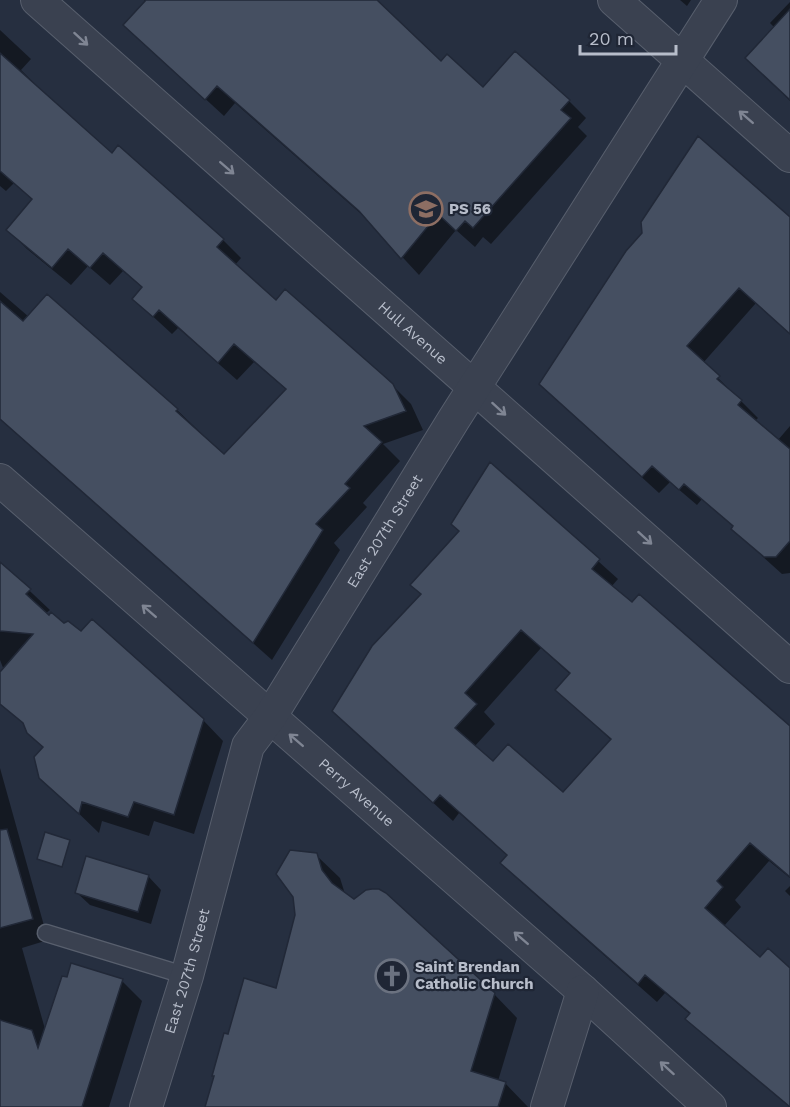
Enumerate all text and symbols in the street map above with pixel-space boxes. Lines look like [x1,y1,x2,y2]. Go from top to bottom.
scale bar [580,18,676,56]
text: 20 m [589,28,634,49]
one-way arrow [73,32,88,46]
one-way arrow [739,110,754,124]
one-way arrow [219,161,234,175]
school or university icon: PS 56 [408,191,444,227]
place label: PS 56 [449,200,491,218]
street label: Hull Avenue [374,297,451,368]
one-way arrow [491,402,506,416]
street label: East 207th Street [343,471,427,591]
one-way arrow [637,531,652,545]
one-way arrow [142,604,157,618]
one-way arrow [289,733,304,747]
street label: Perry Avenue [315,754,398,830]
street label: East 207th Street [160,906,214,1036]
one-way arrow [514,931,529,945]
church icon: Saint Brendan Catholic Church [374,958,410,994]
place label: Saint Brendan Catholic Church [415,958,534,993]
one-way arrow [660,1061,675,1075]

